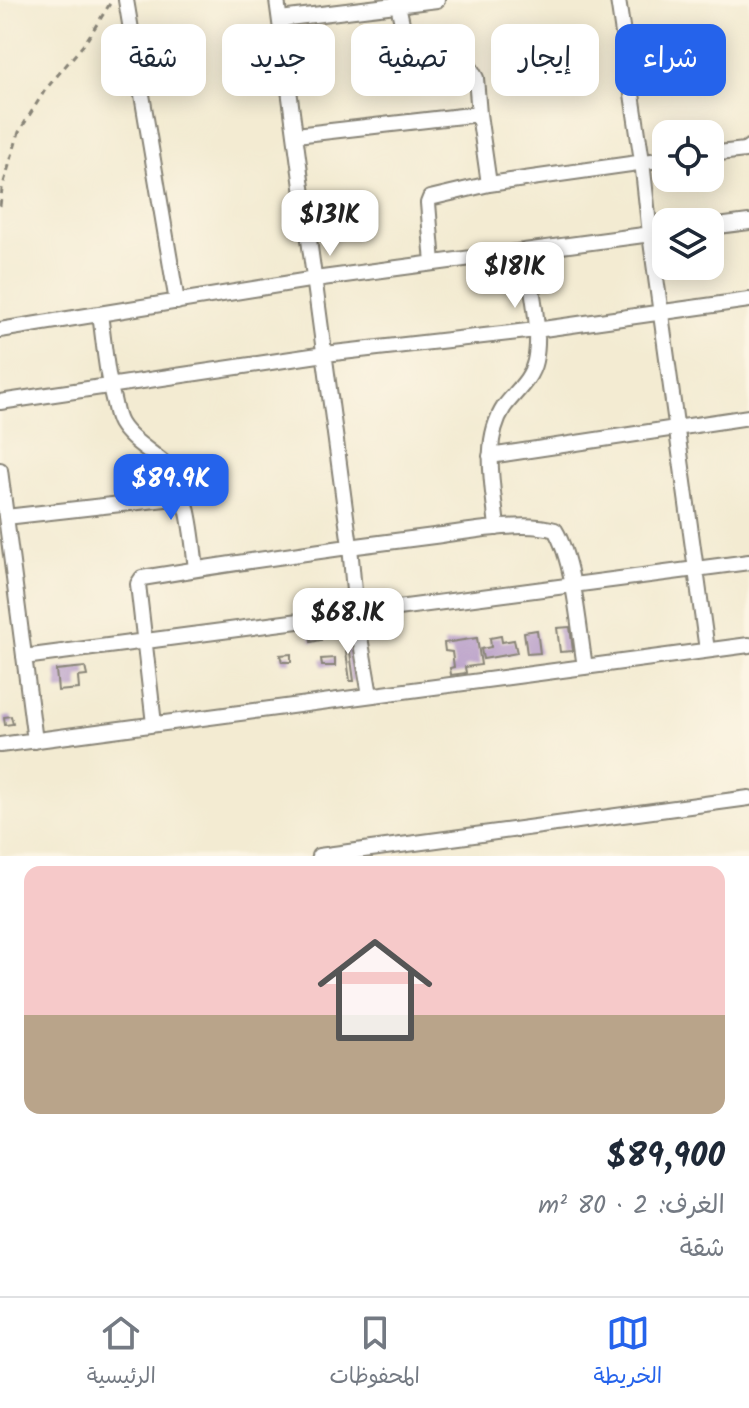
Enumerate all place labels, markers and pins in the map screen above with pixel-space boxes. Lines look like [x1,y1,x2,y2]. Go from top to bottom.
pin: $131K [274,190,386,258]
pin: $181K [459,242,571,310]
pin: $89.9K [106,454,236,522]
pin: $68.1K [283,588,413,656]

